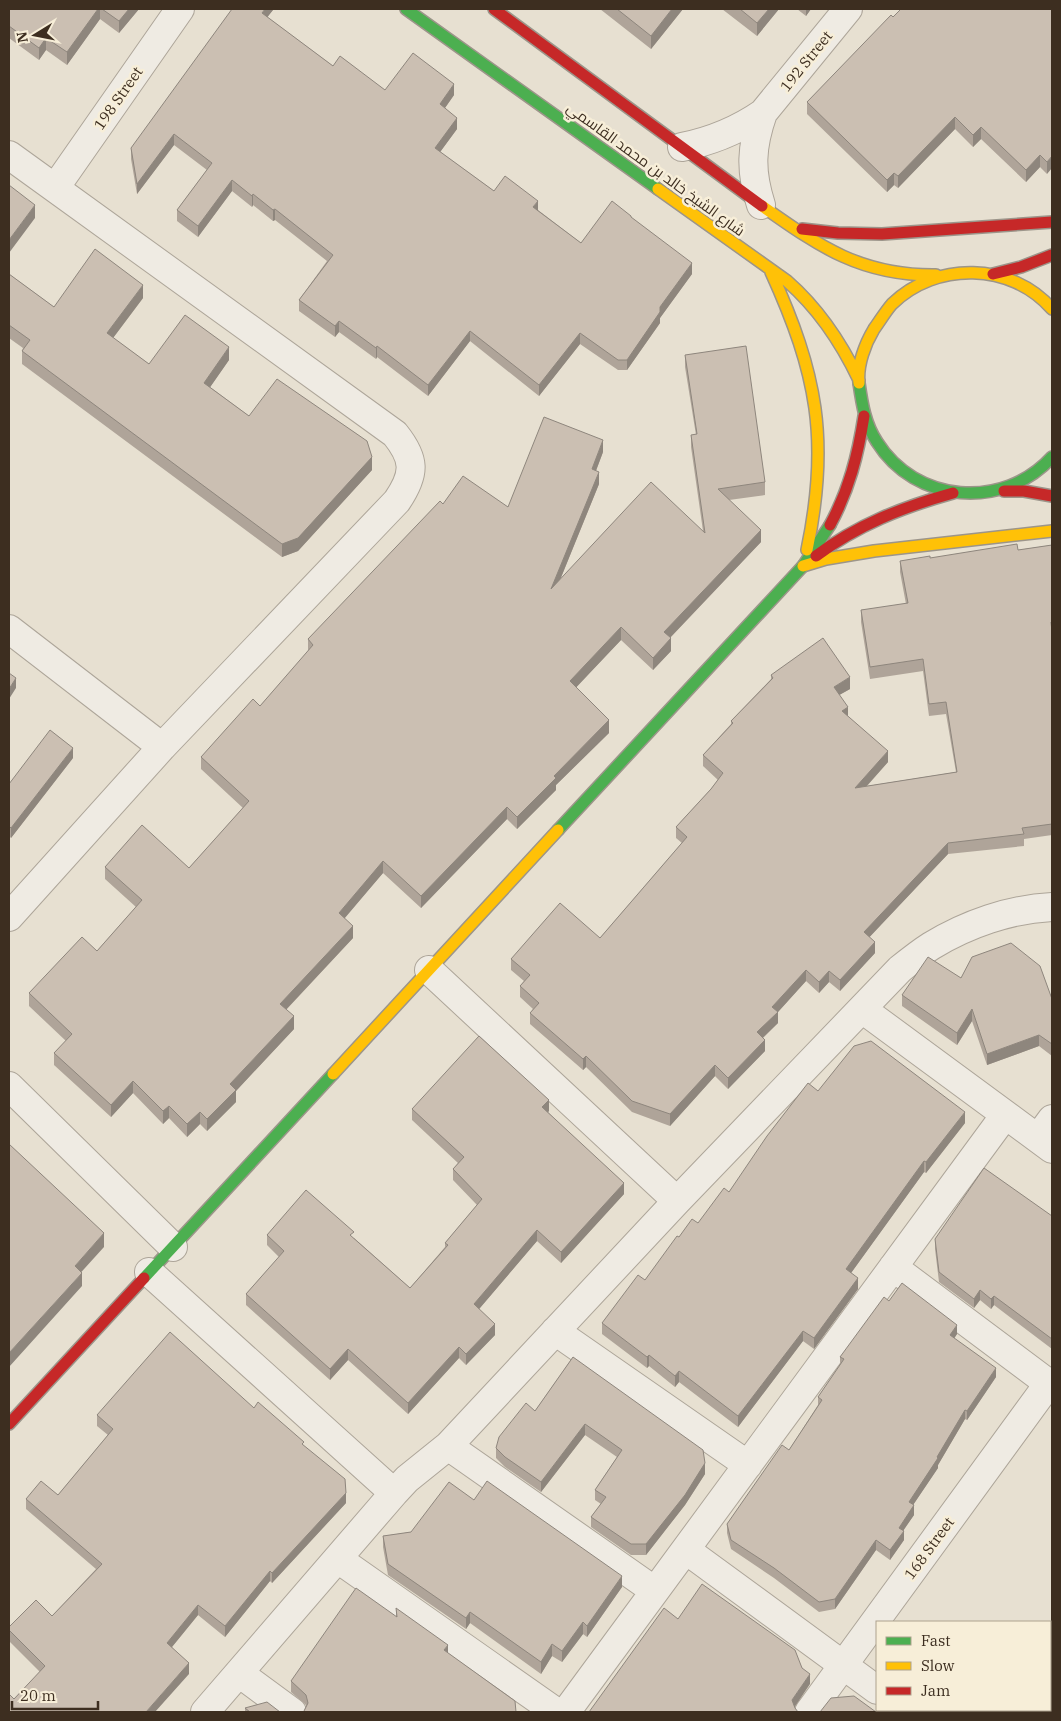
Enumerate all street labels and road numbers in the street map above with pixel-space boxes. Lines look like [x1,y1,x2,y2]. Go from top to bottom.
street label: 192 Street [776,27,836,95]
street label: 198 Street [89,63,147,133]
street label: شارع الشيخ خالد بن محمد القاسمي [561,98,749,242]
street label: 168 Street [900,1513,958,1583]

